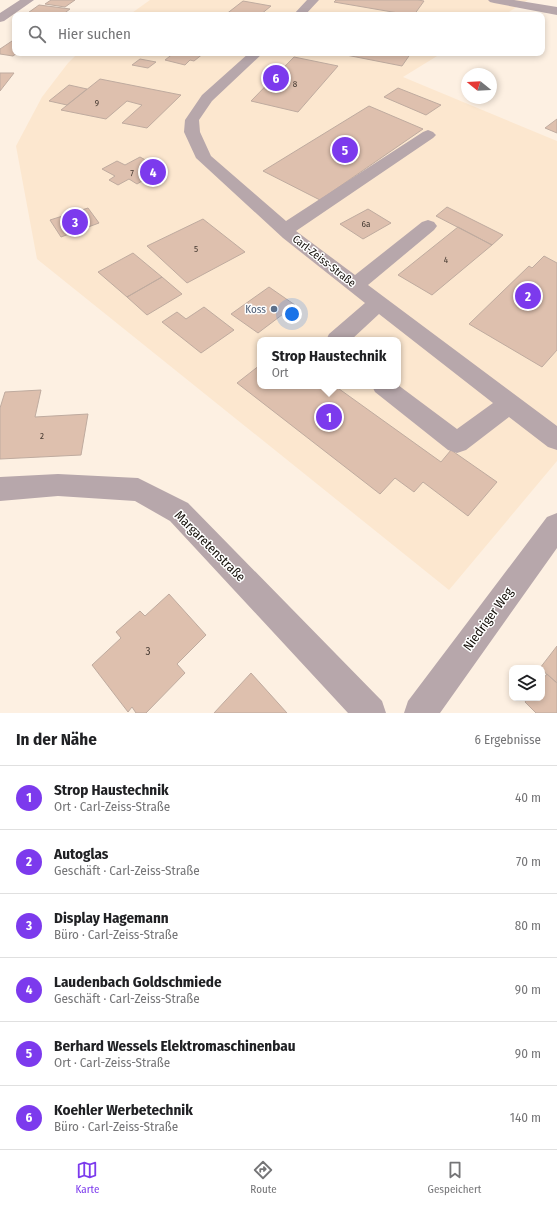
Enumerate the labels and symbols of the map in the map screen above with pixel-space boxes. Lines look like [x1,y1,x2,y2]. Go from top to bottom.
pin: 6 [263,63,289,93]
north arrow [461,68,497,104]
house number: 8 [293,79,298,89]
house number: 9 [95,98,99,108]
pin: 5 [332,135,358,165]
pin: 4 [140,157,166,187]
house number: 7 [130,168,134,178]
pin: 3 [62,207,88,237]
house number: 6a [362,219,371,229]
street label: Carl-Zeiss-Straße [290,232,358,290]
house number: 5 [194,244,198,254]
house number: 4 [444,255,449,265]
pin: 2 [515,281,541,311]
place label: Koss [245,303,266,316]
marker: Koss [269,304,279,314]
your location [282,304,302,324]
pin: 1 [316,402,342,432]
house number: 2 [40,431,44,441]
street label: Margaretenstraße [172,508,248,584]
street label: Niedriger Weg [460,584,516,654]
house number: 3 [146,645,151,658]

